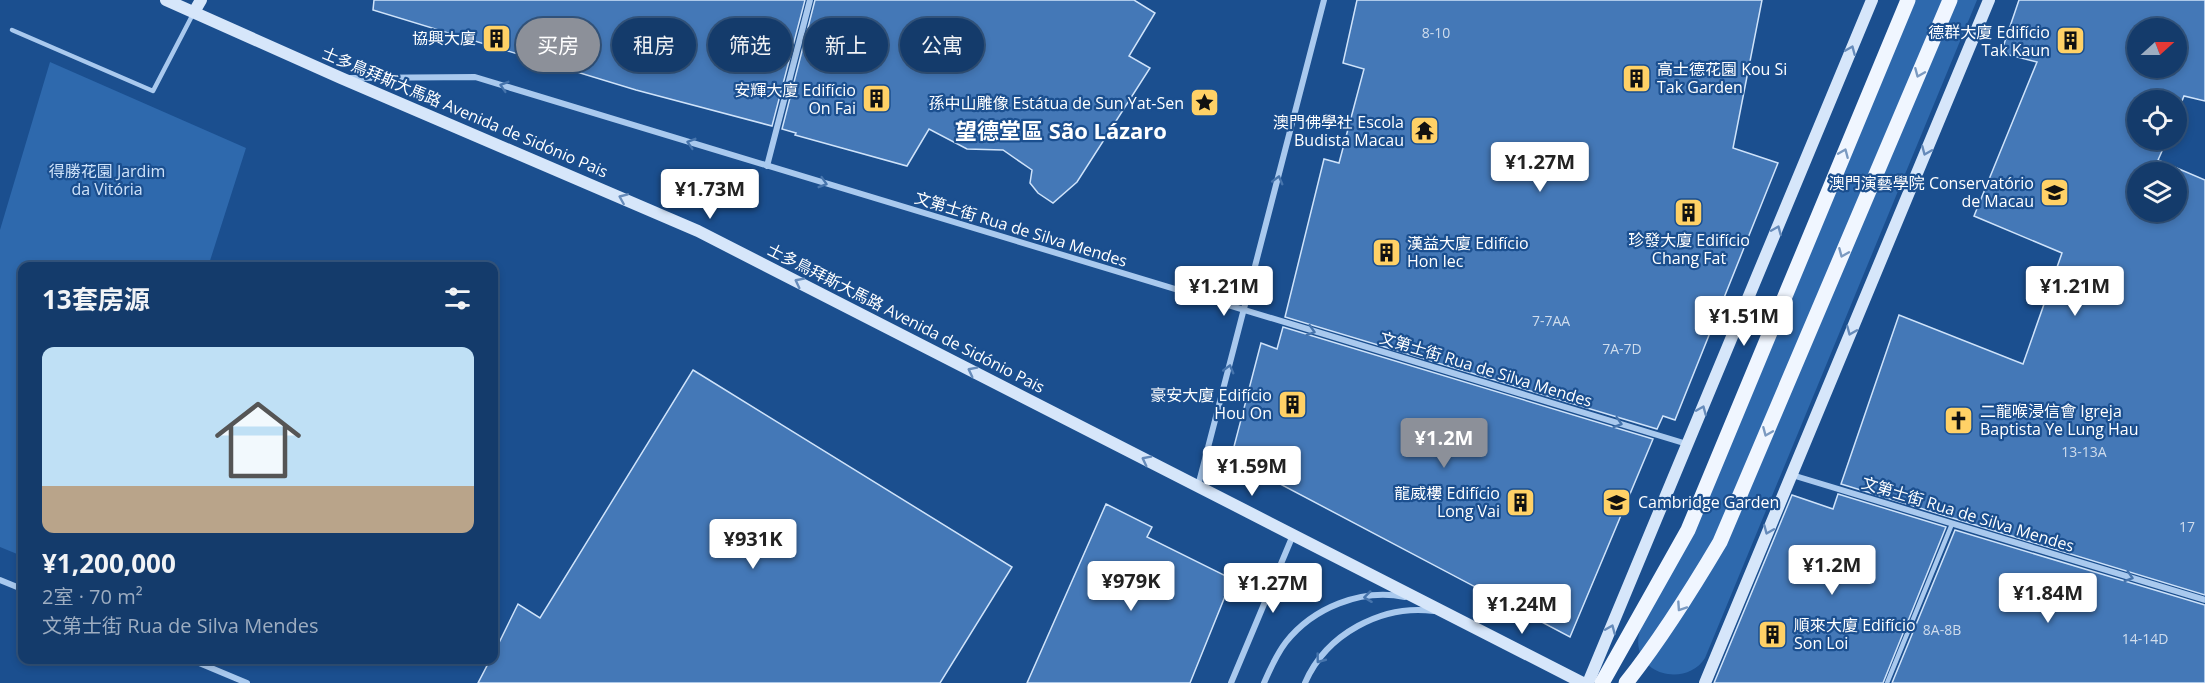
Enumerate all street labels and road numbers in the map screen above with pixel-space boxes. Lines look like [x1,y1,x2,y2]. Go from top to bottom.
street label: 士多鳥拜斯大馬路 Avenida de Sidónio Pais [319,42,611,182]
street label: 文第士街 Rua de Silva Mendes [912,186,1130,272]
street label: 士多鳥拜斯大馬路 Avenida de Sidónio Pais [763,238,1049,398]
street label: 文第士街 Rua de Silva Mendes [1377,326,1595,412]
street label: 文第士街 Rua de Silva Mendes [1859,471,2077,557]

